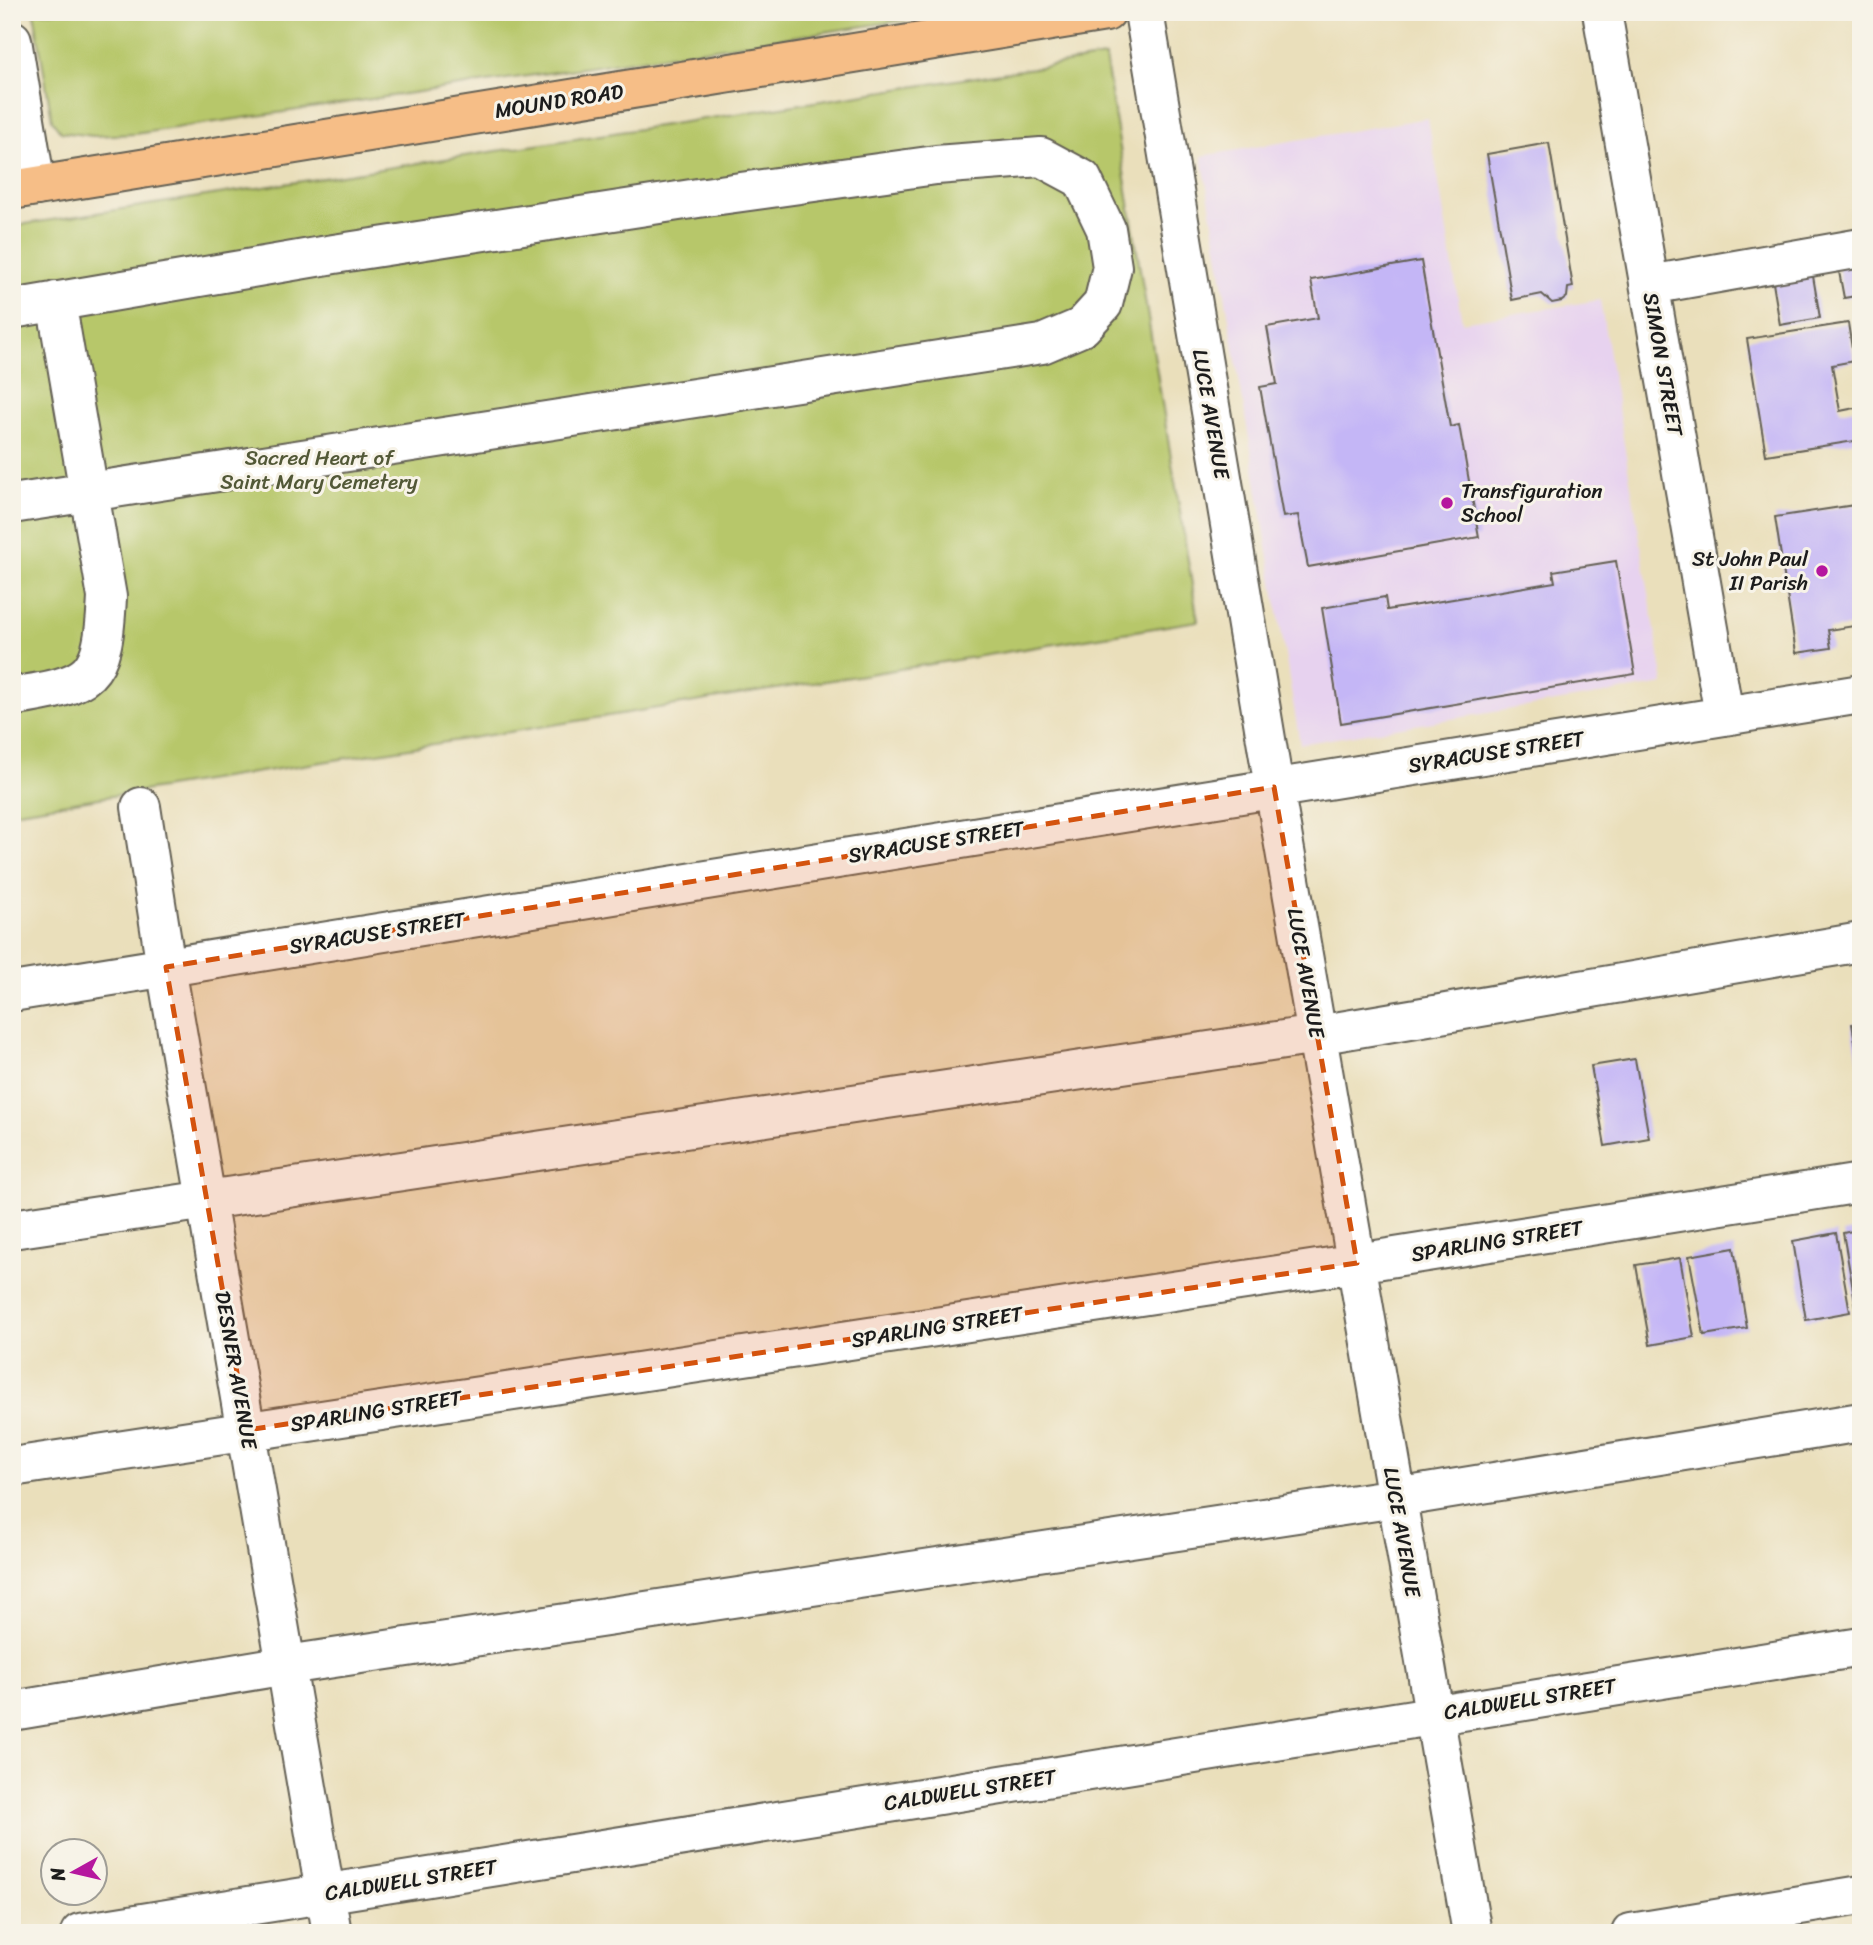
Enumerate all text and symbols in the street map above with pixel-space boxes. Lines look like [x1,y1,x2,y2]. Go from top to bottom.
street label: MOUND ROAD [492,72,627,130]
street label: SIMON STREET [1632,289,1695,440]
street label: LUCE AVENUE [1181,346,1241,483]
park label: Sacred Heart of Saint Mary Cemetery [220,439,418,501]
place label: Transfiguration School [1461,472,1603,534]
marker: Transfiguration School [1439,495,1455,511]
place label: St John Paul II Parish [1692,540,1809,602]
marker: St John Paul II Parish [1814,563,1830,579]
street label: SYRACUSE STREET [1405,719,1588,785]
street label: SYRACUSE STREET [845,809,1028,875]
street label: SYRACUSE STREET [286,900,469,966]
street label: LUCE AVENUE [1276,905,1336,1042]
street label: SPARLING STREET [1409,1208,1587,1273]
street label: DESNER AVENUE [203,1288,269,1453]
street label: SPARLING STREET [849,1294,1027,1359]
street label: SPARLING STREET [288,1378,466,1443]
street label: LUCE AVENUE [1372,1464,1432,1601]
street label: CALDWELL STREET [1441,1666,1620,1731]
street label: CALDWELL STREET [881,1757,1060,1822]
north arrow [38,1836,108,1906]
street label: CALDWELL STREET [322,1847,501,1912]
text: N [40,1865,75,1884]

